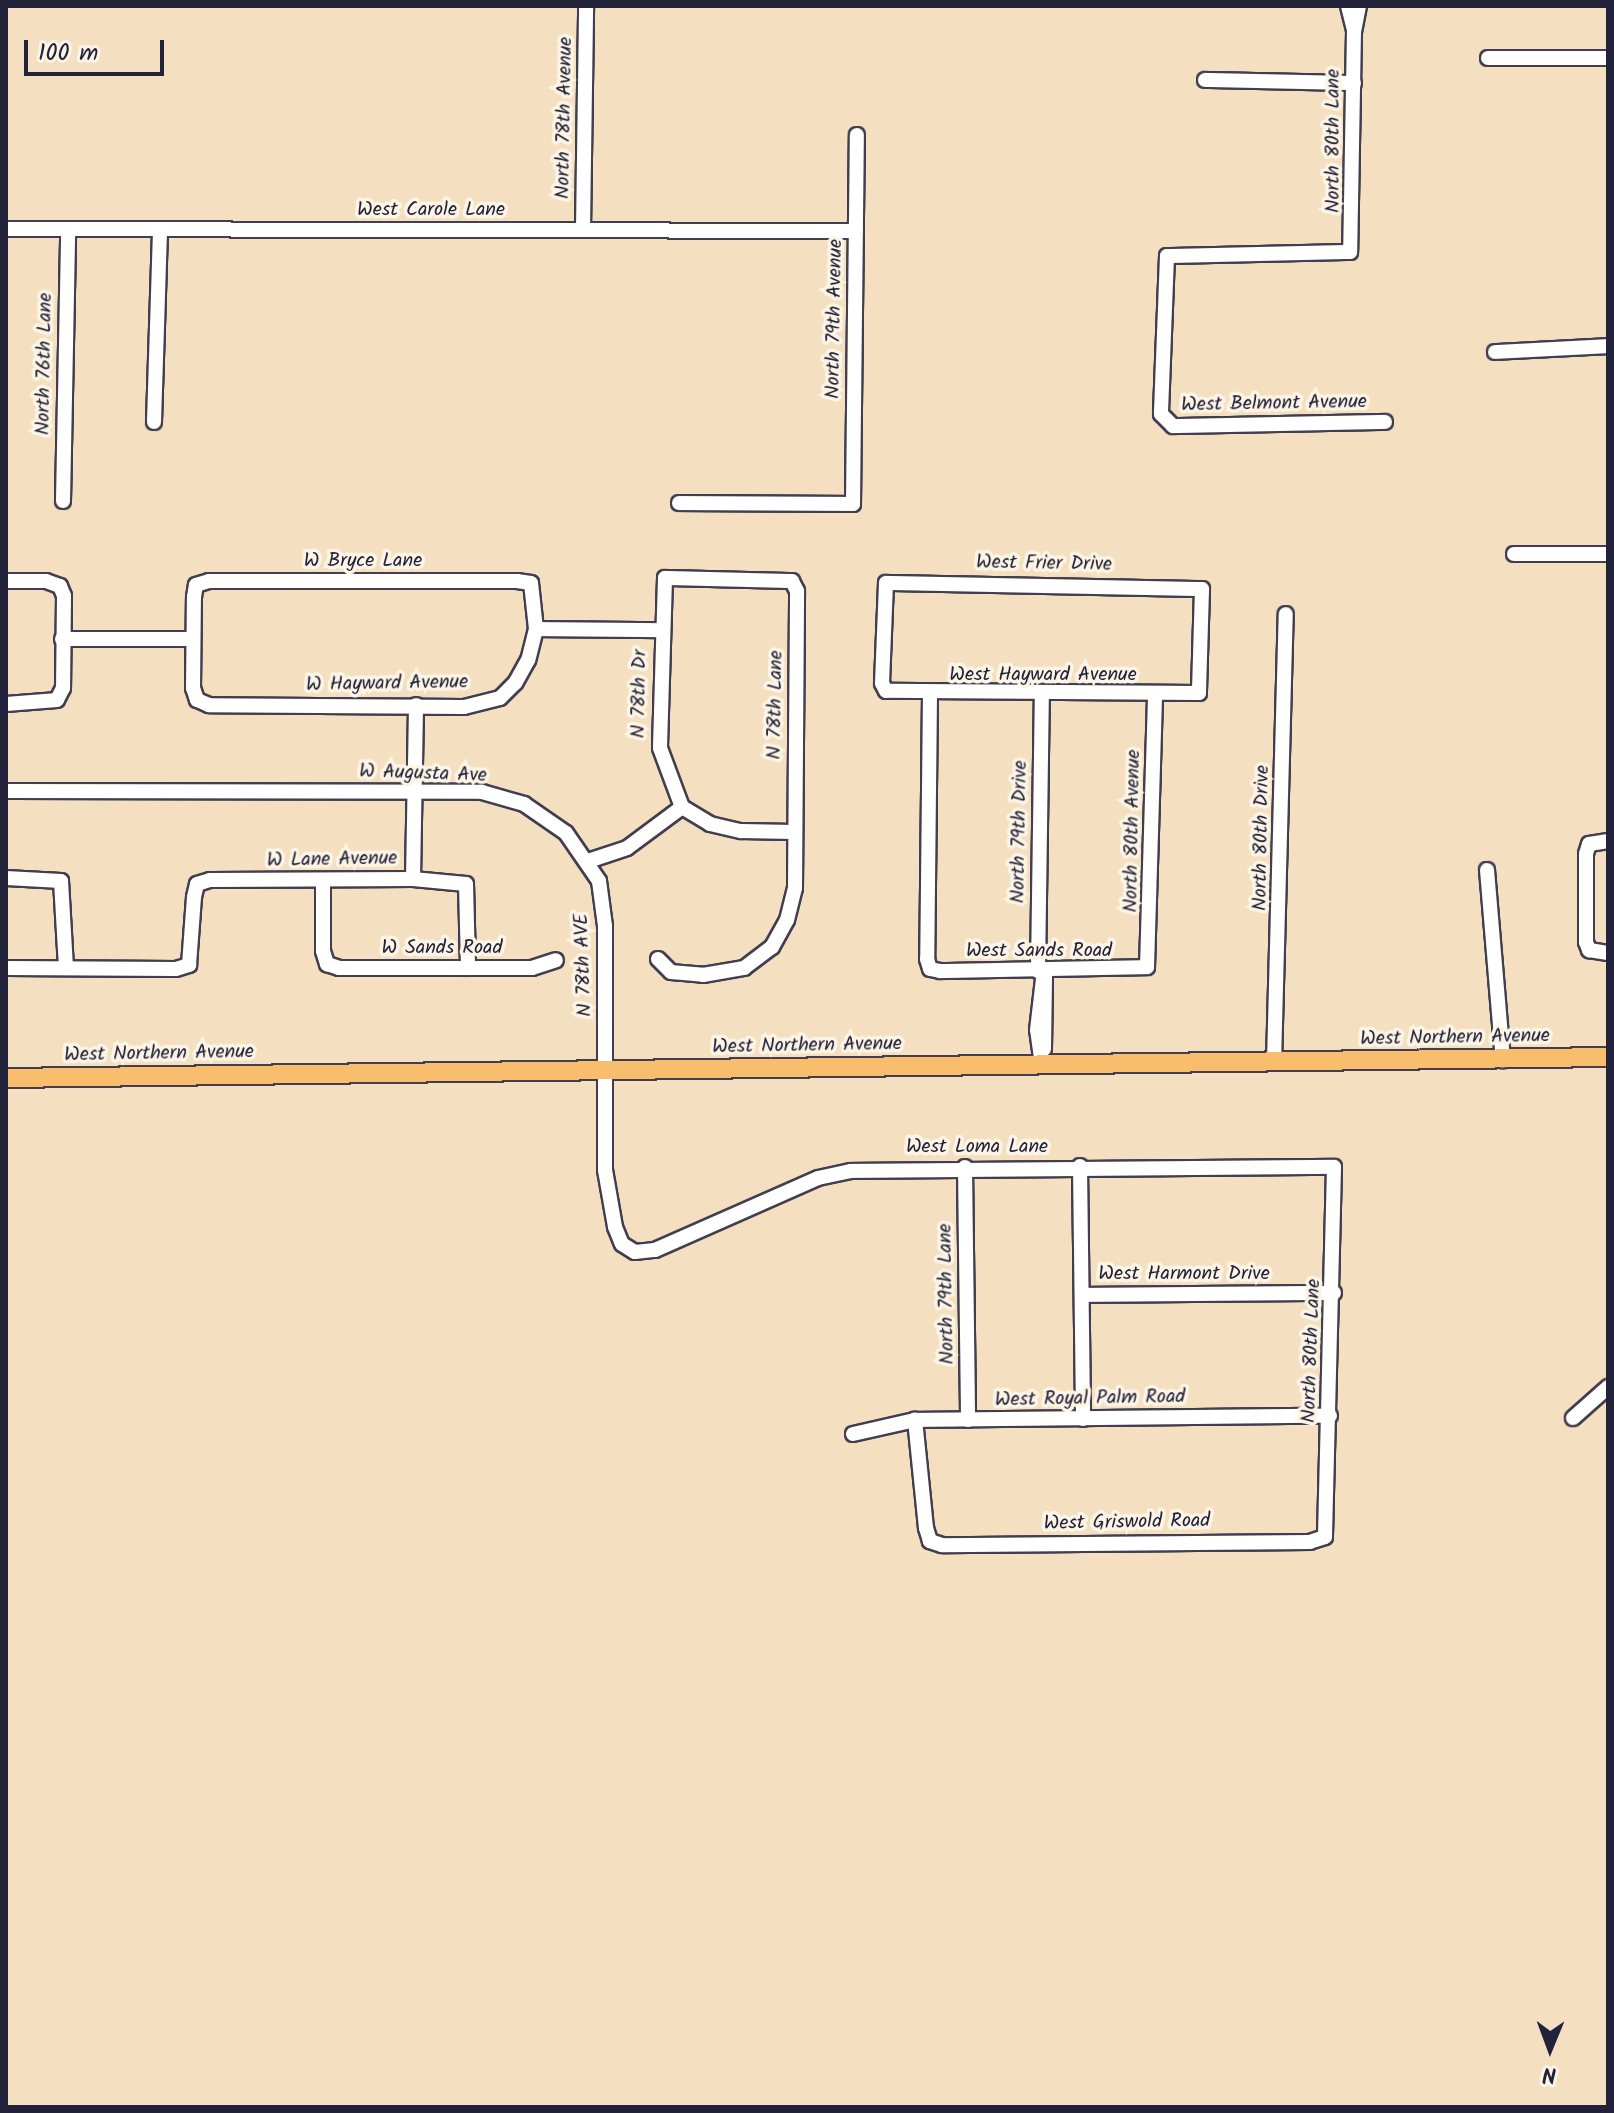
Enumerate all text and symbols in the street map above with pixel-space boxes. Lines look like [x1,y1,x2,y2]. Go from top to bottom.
scale bar [28,24,168,74]
text: 100 m [38,34,98,73]
street label: North 78th Avenue [552,37,578,199]
street label: North 80th Lane [1322,69,1346,213]
street label: West Carole Lane [357,198,505,222]
street label: North 79th Avenue [822,239,848,399]
street label: North 76th Lane [32,293,58,435]
street label: West Belmont Avenue [1181,390,1367,418]
street label: W Bryce Lane [304,549,422,573]
street label: West Frier Drive [976,551,1112,577]
street label: N 78th Dr [627,649,653,739]
street label: N 78th Lane [763,650,789,760]
street label: West Hayward Avenue [949,663,1137,687]
street label: W Hayward Avenue [306,671,468,697]
street label: North 80th Avenue [1120,749,1146,913]
street label: W Augusta Ave [359,760,487,788]
street label: North 79th Drive [1007,760,1033,904]
street label: North 80th Drive [1249,765,1275,911]
street label: W Lane Avenue [267,847,397,873]
street label: N 78th AVE [570,913,598,1017]
street label: W Sands Road [382,936,502,960]
street label: West Sands Road [966,939,1112,963]
street label: West Northern Avenue [1360,1024,1550,1052]
street label: West Northern Avenue [712,1032,902,1060]
street label: West Northern Avenue [64,1040,254,1068]
street label: West Loma Lane [906,1135,1048,1159]
street label: North 79th Lane [934,1223,960,1365]
street label: West Harmont Drive [1098,1262,1270,1286]
street label: North 80th Lane [1297,1279,1327,1423]
street label: West Royal Palm Road [995,1385,1185,1413]
street label: West Griswold Road [1044,1510,1210,1536]
north arrow [1510,2009,1590,2089]
text: N [1542,2056,1557,2091]

